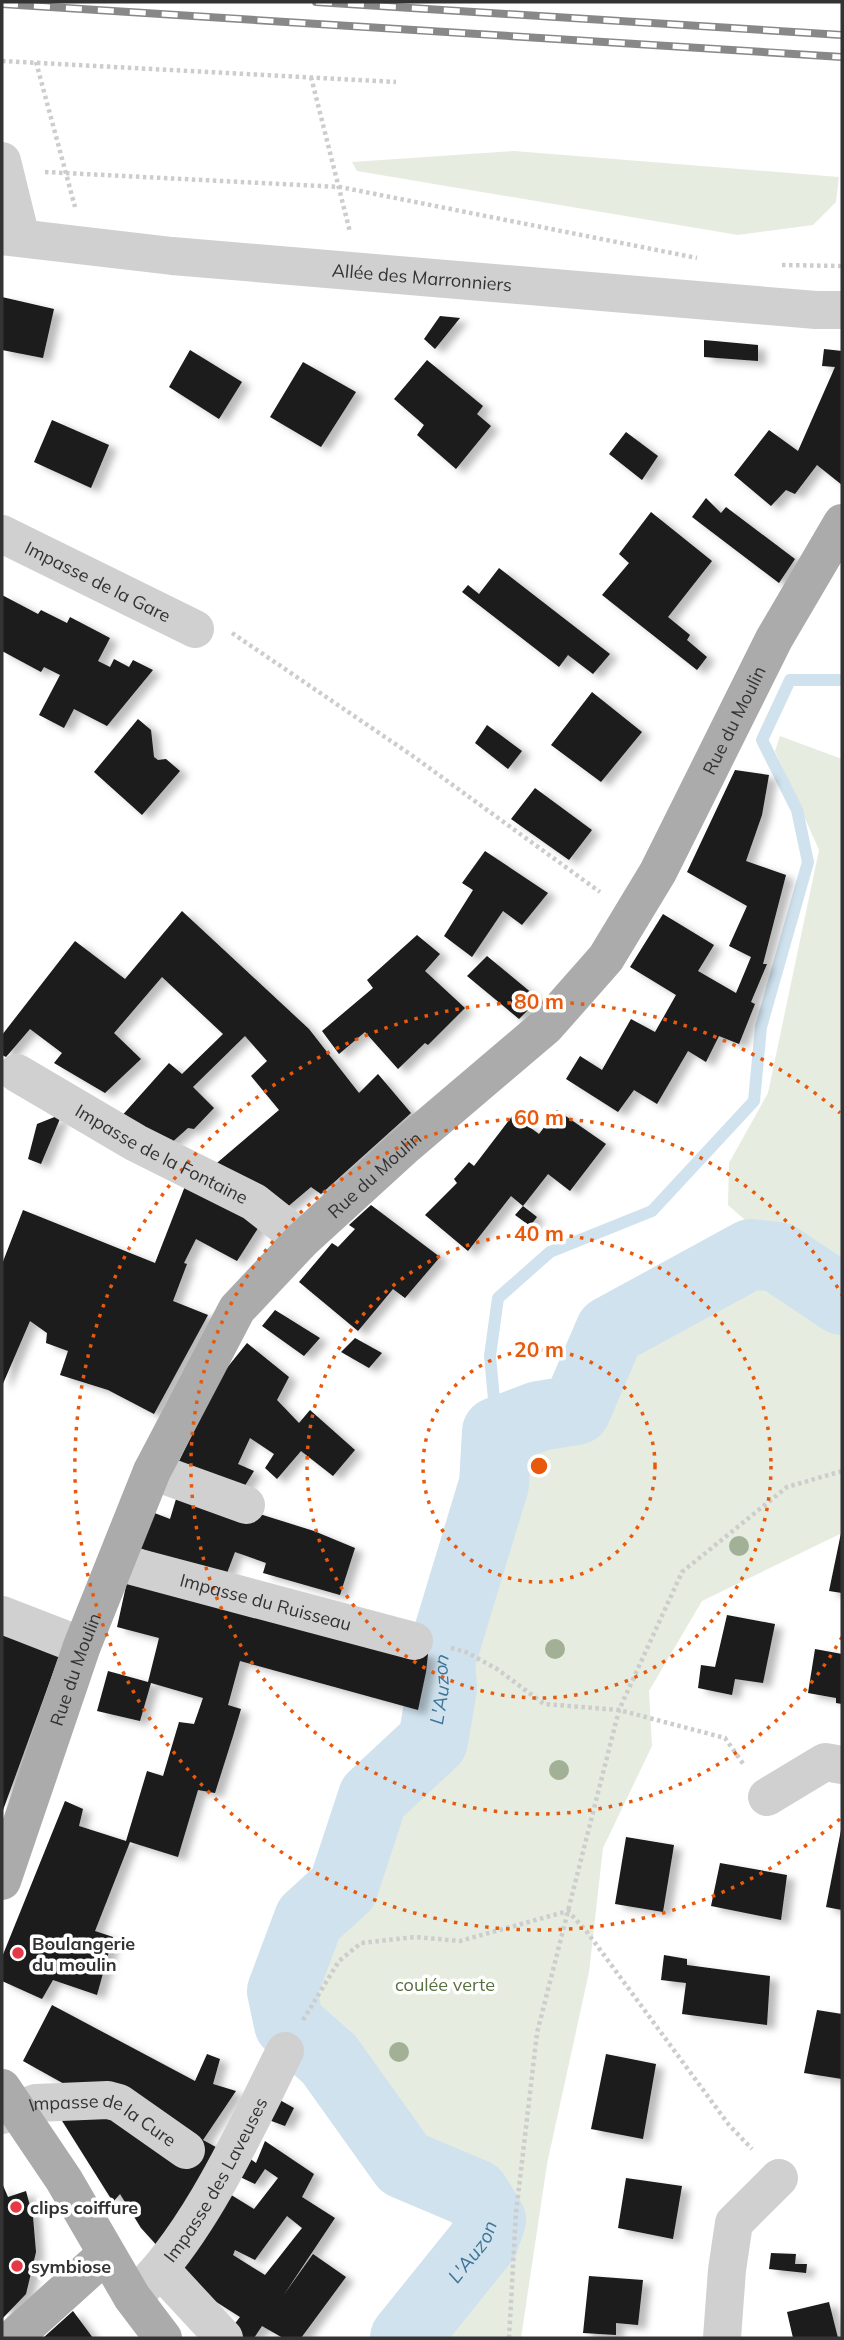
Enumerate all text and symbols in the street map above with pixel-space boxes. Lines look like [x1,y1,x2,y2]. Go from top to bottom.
street label: Allée des Marronniers [331,258,513,296]
street label: Impasse de la Gare [21,536,175,627]
street label: Rue du Moulin [697,662,770,778]
text: 80 m [514,988,564,1014]
street label: Impasse de la Fontaine [71,1099,252,1209]
text: 60 m [514,1104,564,1130]
street label: Rue du Moulin [323,1126,426,1223]
text: 40 m [514,1220,564,1246]
text: 20 m [514,1336,564,1362]
centre of rings [527,1454,551,1478]
street label: Impasse du Ruisseau [178,1568,354,1635]
street label: Rue du Moulin [44,1609,106,1729]
water label: L'Auzon [424,1651,454,1726]
place label: Boulangerie du moulin [32,1932,135,1976]
marker: Boulangerie du moulin [10,1945,26,1961]
park label: coulée verte [395,1973,495,1996]
street label: Impasse de la Cure [25,2088,181,2151]
street label: Impasse des Laveuses [158,2093,272,2266]
place label: clips coiffure [30,2196,138,2219]
marker: clips coiffure [8,2199,24,2215]
water label: L'Auzon [442,2217,502,2288]
place label: symbiose [31,2255,111,2278]
marker: symbiose [9,2258,25,2274]

